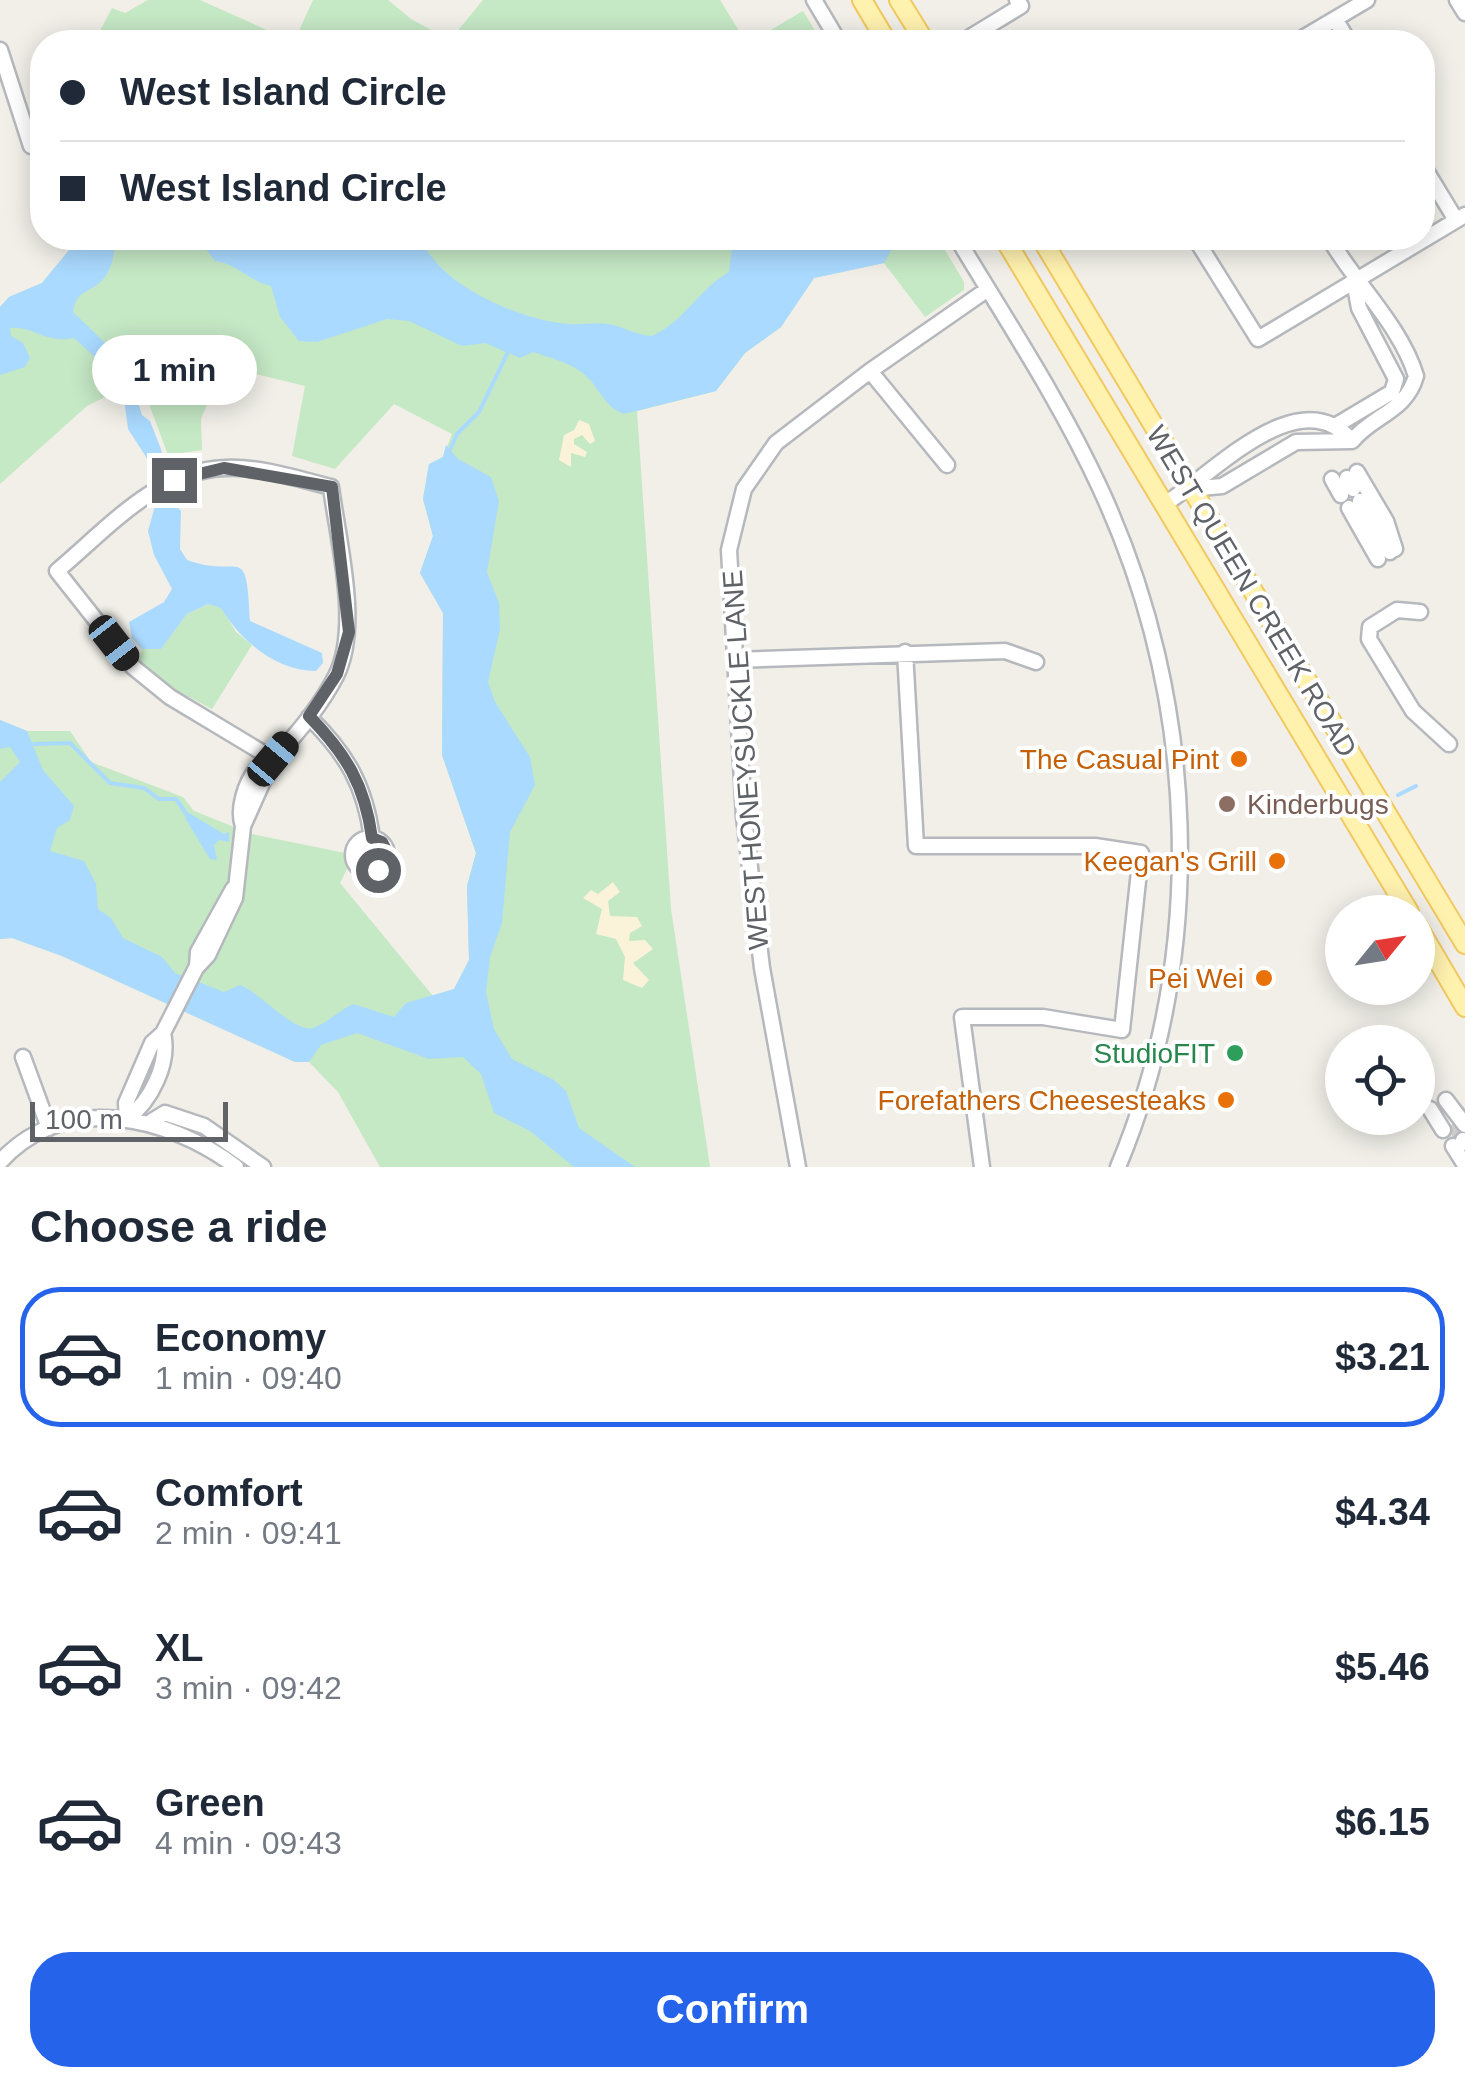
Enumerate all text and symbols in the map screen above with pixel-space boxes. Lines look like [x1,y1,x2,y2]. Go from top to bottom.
text: West Island Circle [120,71,447,113]
text: West Island Circle [120,167,447,209]
callout: 1 min [91,335,256,405]
text: 1 min [133,352,216,388]
street label: WEST QUEEN CREEK ROAD [1140,420,1363,762]
route end [152,458,197,503]
street label: WEST HONEYSUCKLE LANE [717,569,774,951]
car [84,610,144,676]
car [242,726,304,792]
place label: The Casual Pint [1020,744,1219,775]
marker: The Casual Pint [1228,748,1250,770]
place label: Kinderbugs [1247,789,1389,820]
marker: Kinderbugs [1216,793,1238,815]
place label: Keegan's Grill [1084,846,1257,877]
route start [356,848,401,893]
marker: Keegan's Grill [1266,850,1288,872]
north arrow [1325,895,1435,1005]
map controls [1325,895,1435,1135]
place label: Pei Wei [1148,963,1244,994]
marker: Pei Wei [1253,967,1275,989]
button: locate [1325,1025,1435,1135]
place label: StudioFIT [1094,1038,1215,1069]
marker: StudioFIT [1224,1042,1246,1064]
place label: Forefathers Cheesesteaks [878,1085,1206,1116]
marker: Forefathers Cheesesteaks [1215,1089,1237,1111]
scale bar [30,1097,228,1142]
text: 100 m [45,1104,123,1135]
text: Choose a ride [30,1201,328,1252]
icon: car [35,1312,125,1402]
text: Economy [155,1317,326,1359]
text: $3.21 [1335,1336,1430,1378]
text: 1 min · 09:40 [155,1360,342,1396]
icon: car [35,1467,125,1557]
text: Comfort [155,1472,303,1514]
text: $4.34 [1335,1491,1430,1533]
text: 2 min · 09:41 [155,1515,342,1551]
icon: car [35,1622,125,1712]
text: XL [155,1627,204,1669]
text: $5.46 [1335,1646,1430,1688]
text: 3 min · 09:42 [155,1670,342,1706]
icon: car [35,1777,125,1867]
text: Green [155,1782,265,1824]
text: $6.15 [1335,1801,1430,1843]
text: 4 min · 09:43 [155,1825,342,1861]
button: Confirm [30,1952,1435,2067]

